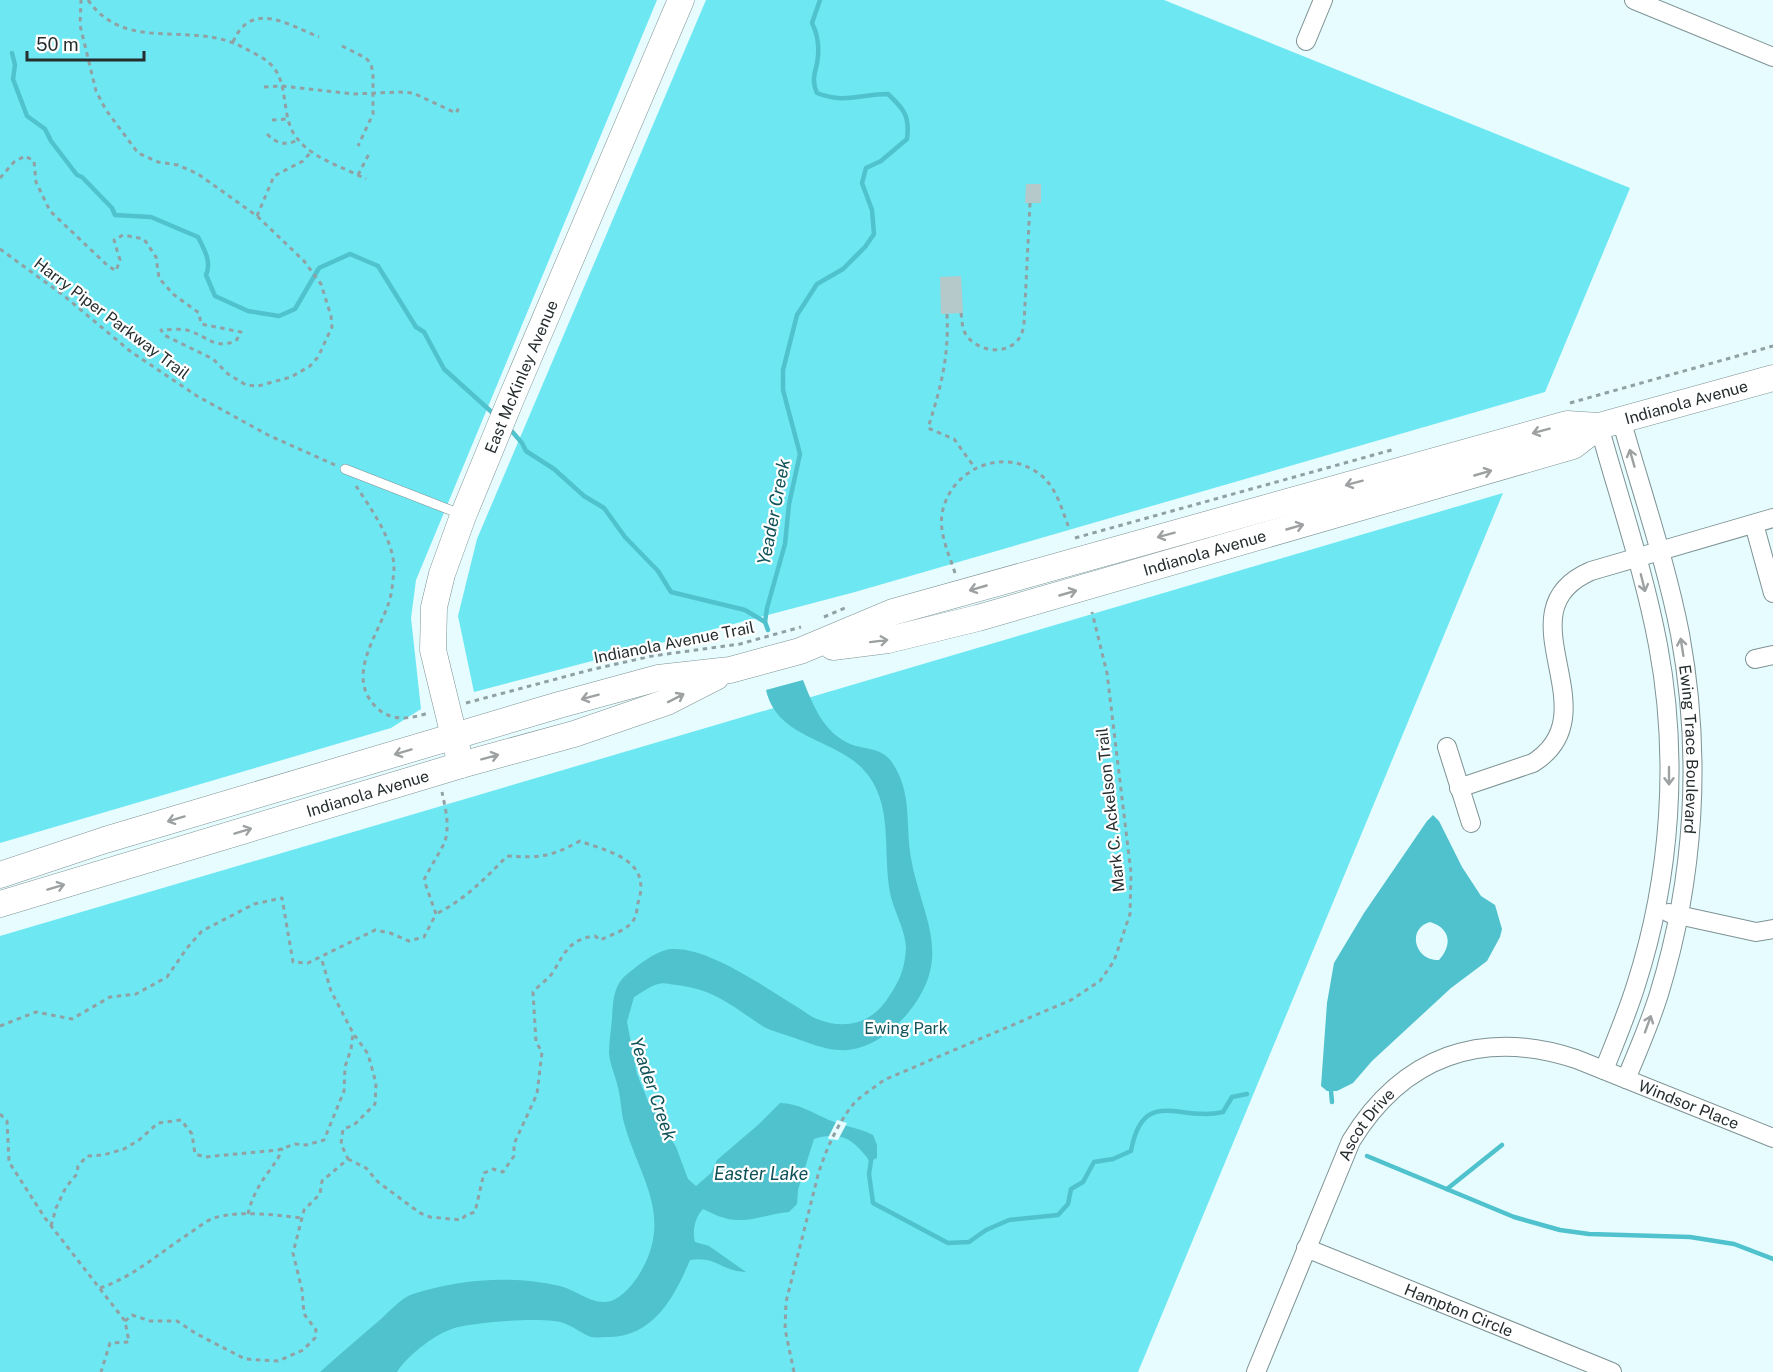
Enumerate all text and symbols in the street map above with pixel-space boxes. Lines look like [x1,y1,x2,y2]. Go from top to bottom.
scale bar [27,24,144,62]
text: 50 m [36,34,79,55]
street label: Harry Piper Parkway Trail [30,254,193,383]
street label: East McKinley Avenue [481,297,562,456]
street label: Indianola Avenue [1623,376,1750,428]
one-way arrow [1532,426,1551,437]
one-way arrow [1626,449,1637,468]
water label: Yeader Creek [753,457,794,567]
one-way arrow [1473,467,1492,478]
one-way arrow [1344,478,1363,489]
one-way arrow [1286,521,1305,532]
street label: Indianola Avenue [1141,526,1268,580]
one-way arrow [1157,530,1176,541]
one-way arrow [1638,574,1650,593]
one-way arrow [969,582,988,594]
one-way arrow [1058,586,1077,598]
street label: Indianola Avenue Trail [592,618,756,667]
one-way arrow [869,635,888,646]
one-way arrow [1676,637,1687,657]
street label: Ewing Trace Boulevard [1675,664,1702,835]
one-way arrow [581,691,600,703]
one-way arrow [666,692,684,703]
street label: Mark C. Ackelson Trail [1092,727,1129,893]
one-way arrow [394,747,413,758]
one-way arrow [480,751,499,762]
one-way arrow [1663,765,1675,785]
street label: Indianola Avenue [304,766,431,821]
one-way arrow [167,814,186,825]
one-way arrow [233,825,252,836]
one-way arrow [46,881,65,892]
one-way arrow [1643,1015,1654,1034]
park label: Ewing Park [864,1019,948,1038]
water label: Yeader Creek [626,1034,681,1143]
street label: Windsor Place [1635,1076,1742,1133]
street label: Ascot Drive [1335,1084,1399,1164]
water label: Easter Lake [714,1163,808,1184]
street label: Hampton Circle [1402,1280,1516,1341]

